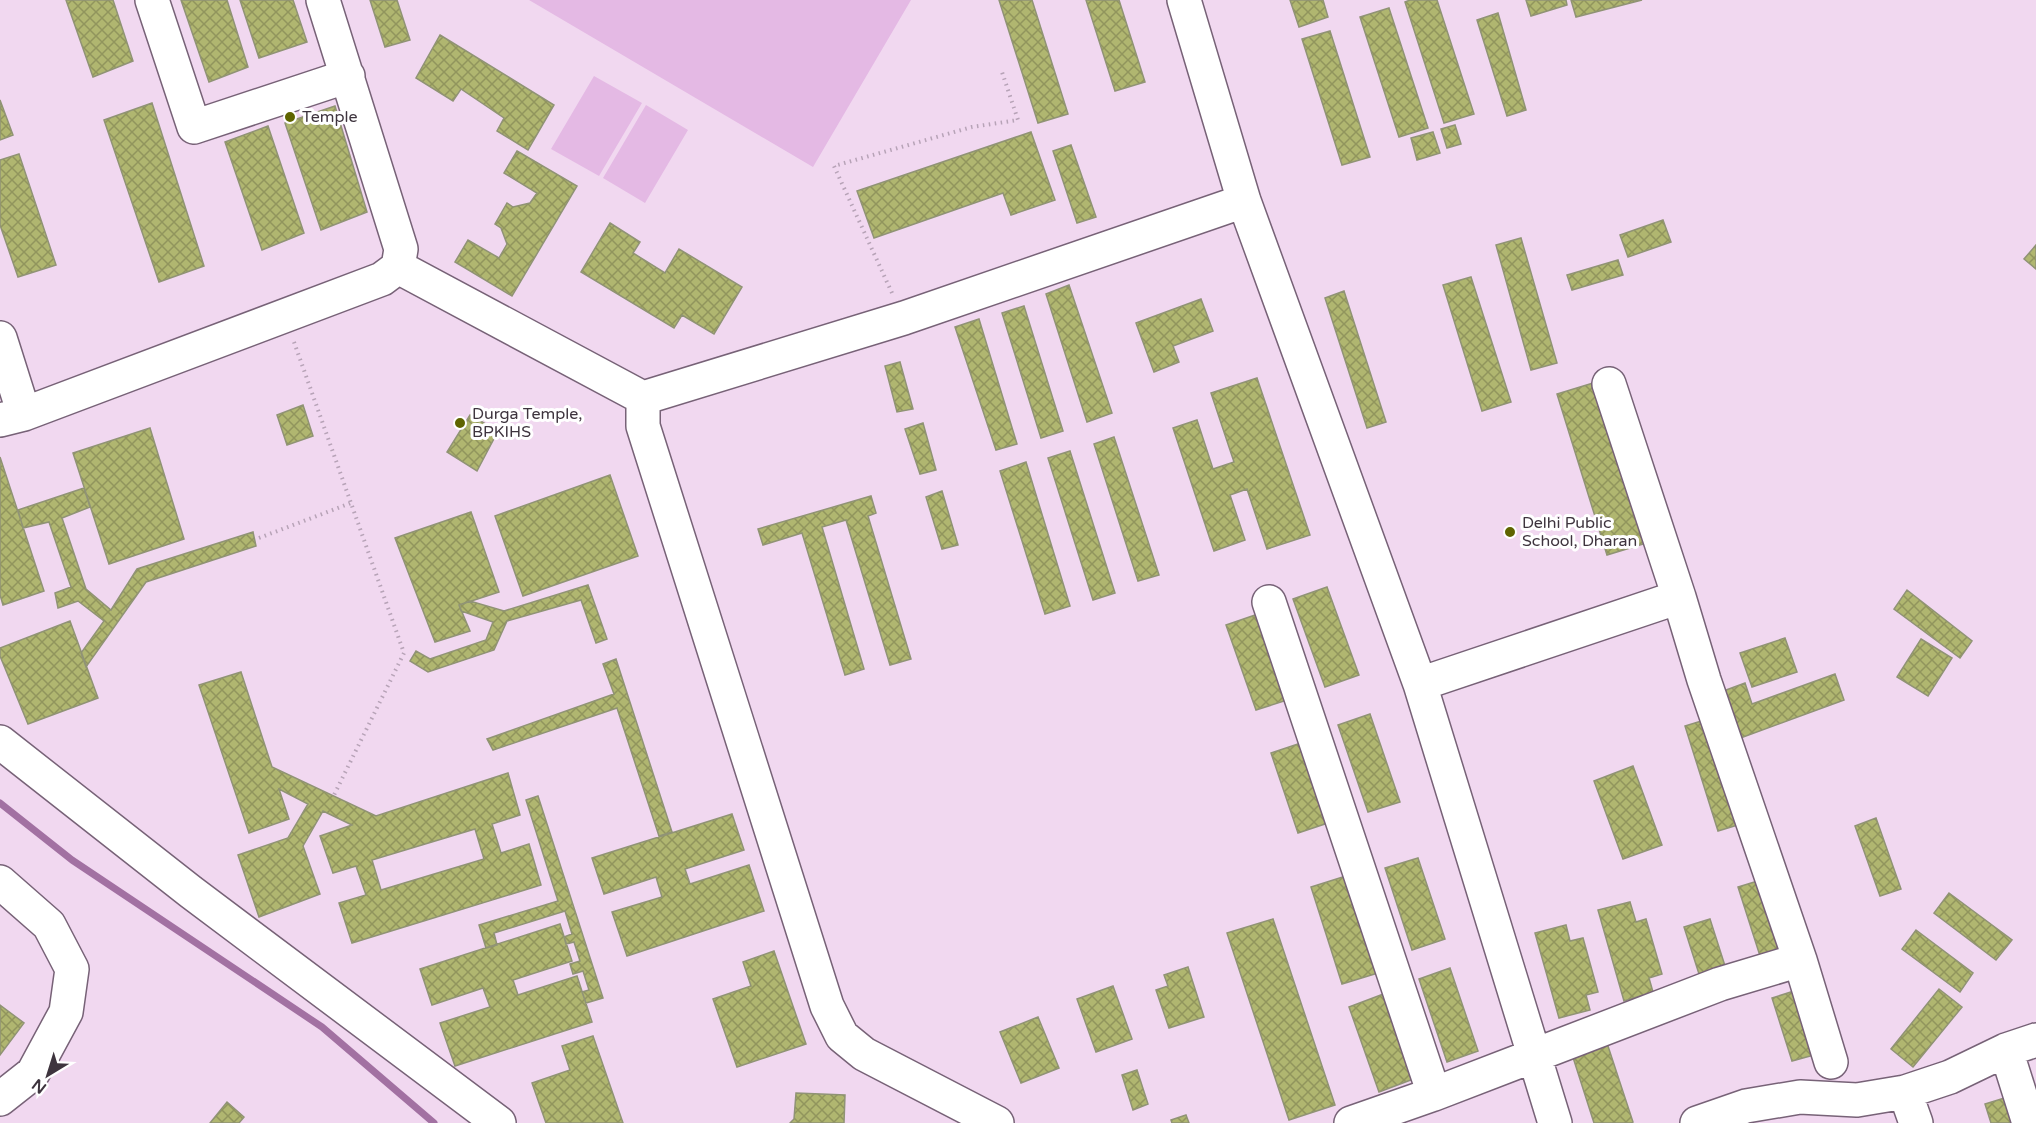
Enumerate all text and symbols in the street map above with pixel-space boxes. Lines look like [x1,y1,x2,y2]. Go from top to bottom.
place label: Temple [302,107,358,127]
marker: Temple [283,110,297,124]
place label: Durga Temple, BPKIHS [472,404,583,442]
marker: Durga Temple, BPKIHS [453,416,467,430]
place label: Delhi Public School, Dharan [1522,513,1637,551]
marker: Delhi Public School, Dharan [1503,525,1517,539]
north arrow [18,1045,78,1105]
text: N [28,1074,51,1098]

